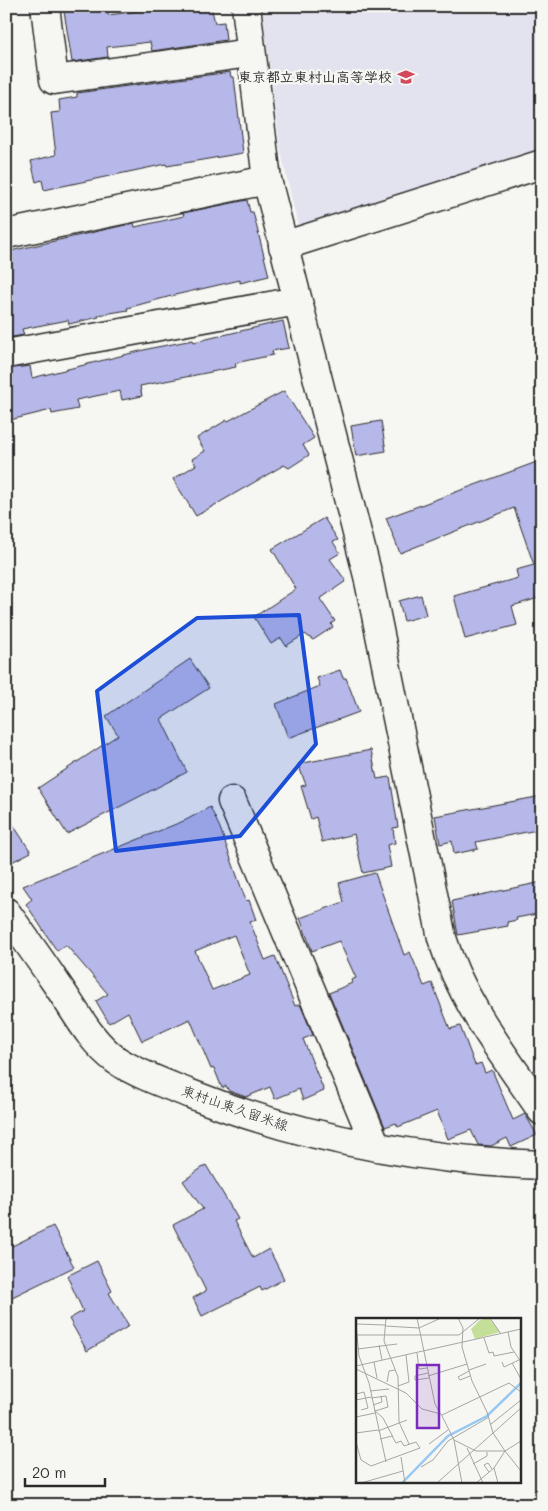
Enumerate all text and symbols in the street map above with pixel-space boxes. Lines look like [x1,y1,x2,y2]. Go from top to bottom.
place label: 東京都立東村山高等学校 [238,67,392,86]
school or university icon: 東京都立東村山高等学校 [396,67,416,87]
street label: 東村山東久留米線 [179,1080,291,1135]
inset map [356,1318,520,1484]
scale bar [25,1456,105,1488]
text: 20 m [32,1462,66,1482]

